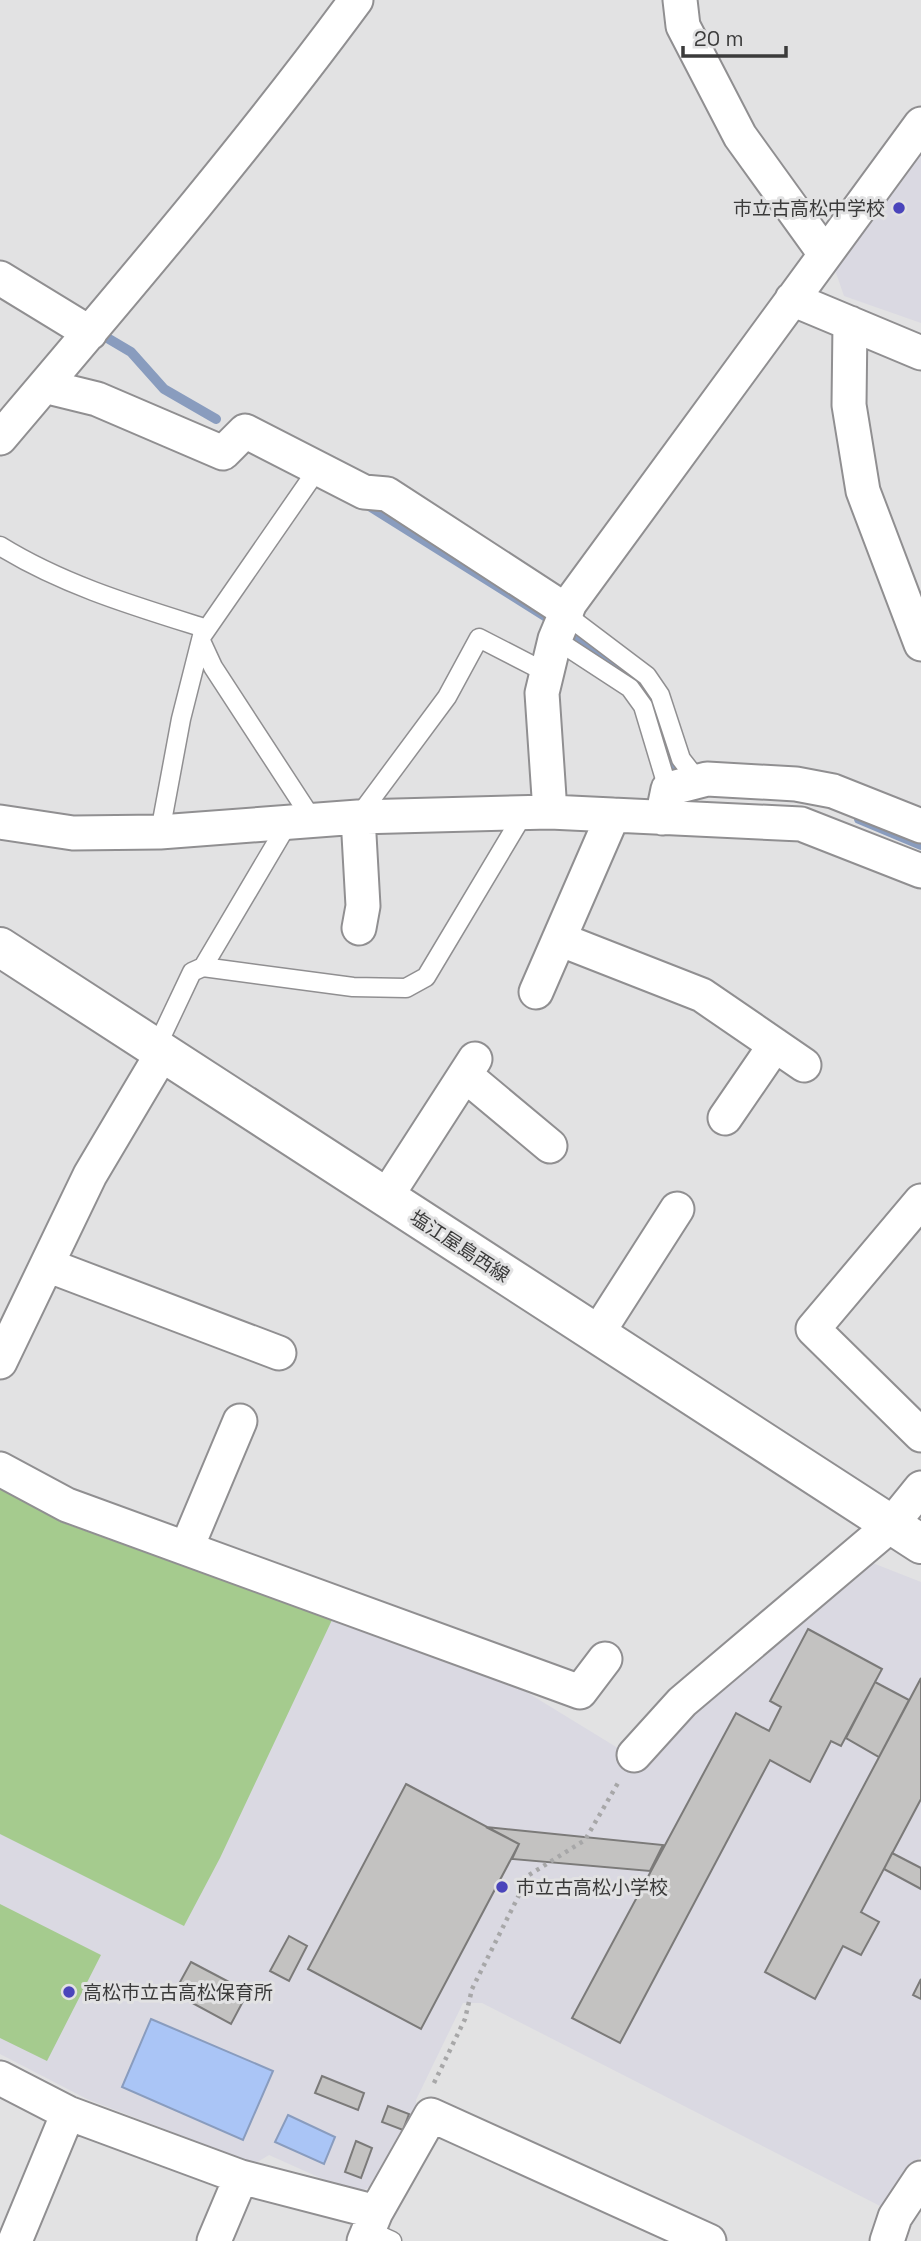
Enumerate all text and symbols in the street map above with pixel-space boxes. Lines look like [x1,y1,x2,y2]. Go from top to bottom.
scale bar [683,14,786,58]
text: 20 m [694,25,744,52]
place label: 市立古高松中学校 [733,196,885,221]
marker: 市立古高松中学校 [891,200,907,216]
street label: 塩江屋島西線 [405,1205,514,1288]
place label: 市立古高松小学校 [516,1875,668,1900]
marker: 市立古高松小学校 [494,1879,510,1895]
place label: 高松市立古高松保育所 [83,1980,273,2005]
marker: 高松市立古高松保育所 [61,1984,77,2000]

